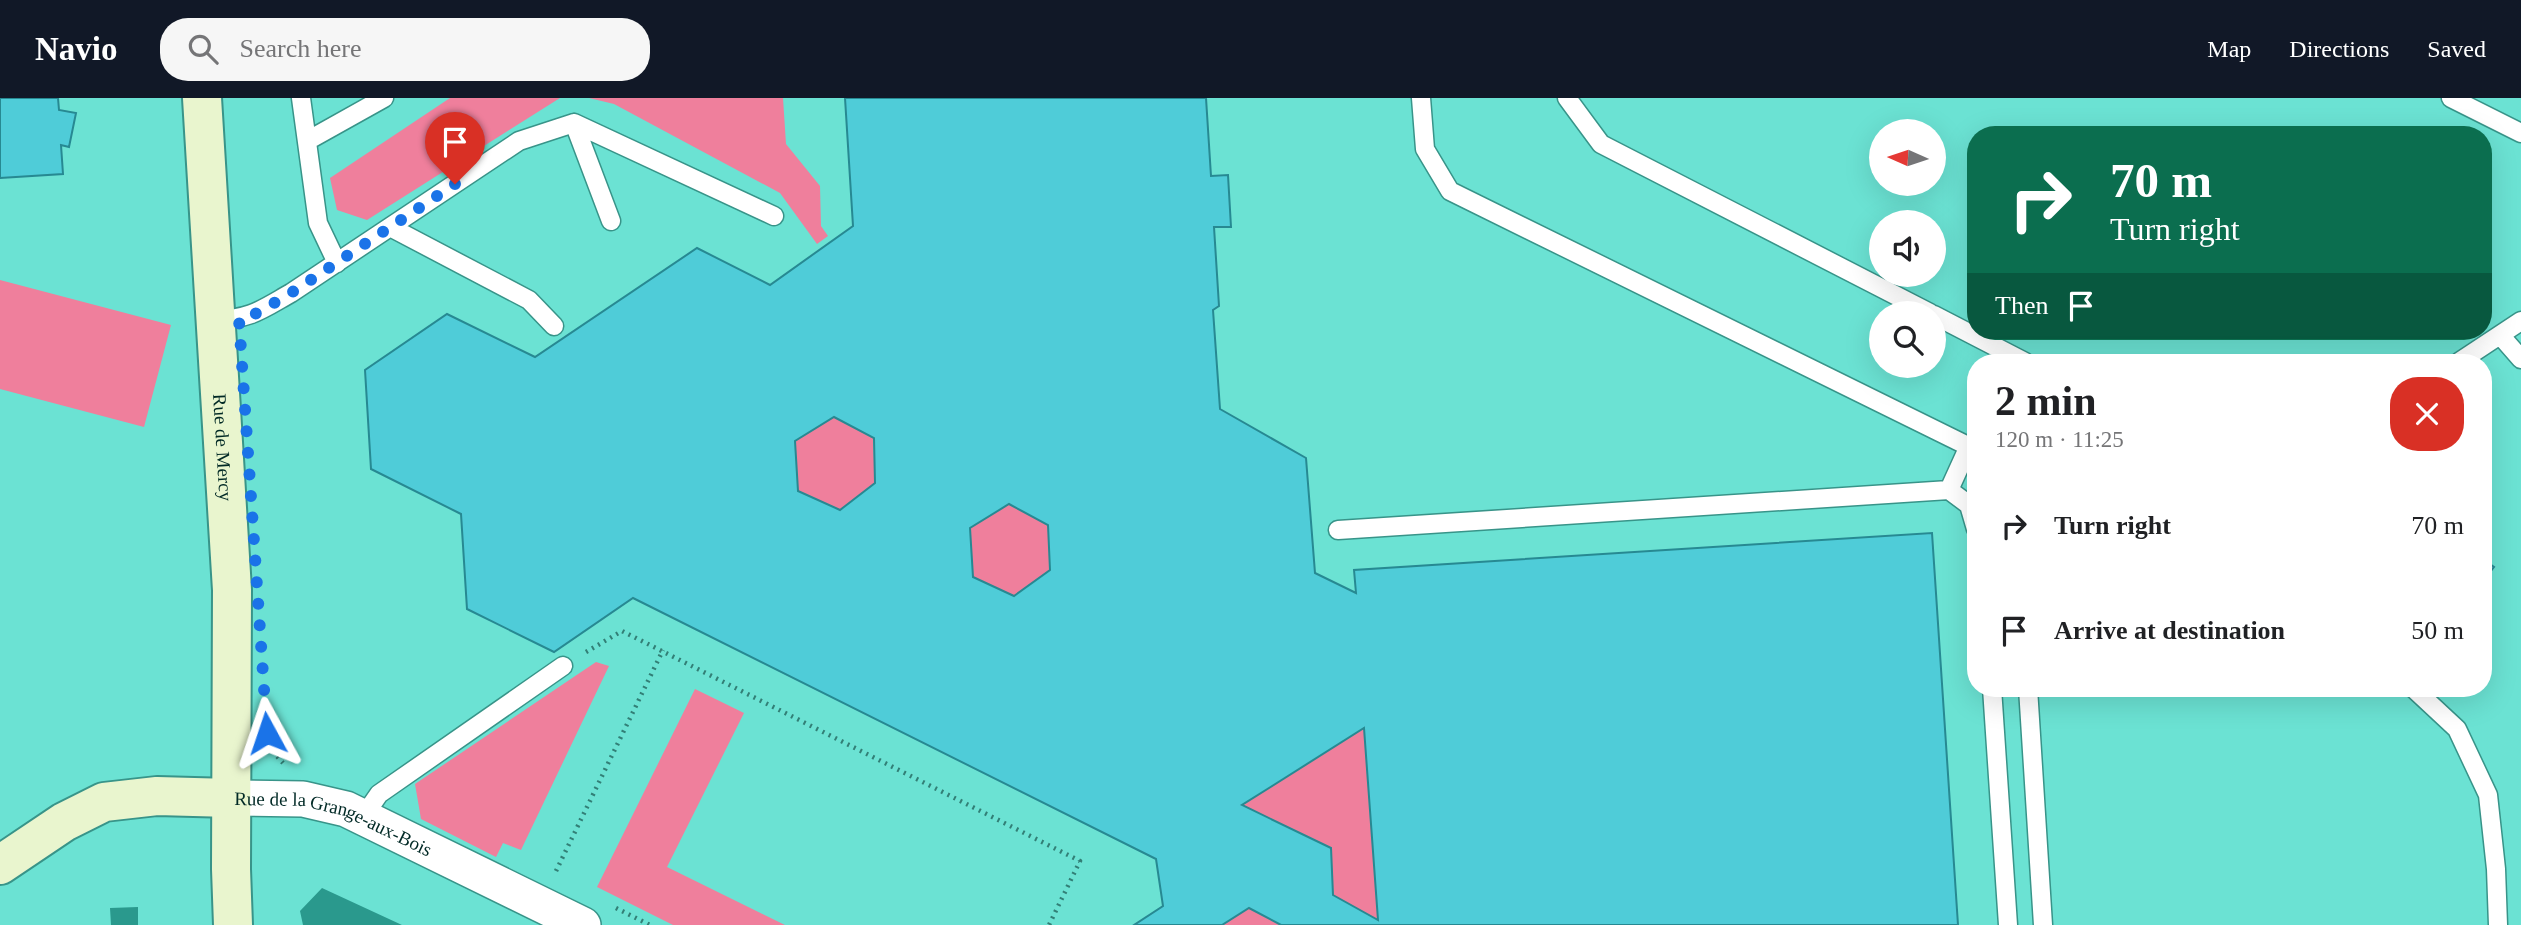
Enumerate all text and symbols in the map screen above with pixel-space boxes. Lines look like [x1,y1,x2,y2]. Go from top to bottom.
search box [160,18,650,81]
icon: search [184,30,222,68]
text: Navio [35,31,118,67]
text: Search here [240,34,361,63]
text: Map [2207,36,2251,62]
text: Directions [2289,36,2389,62]
text: Saved [2427,36,2486,62]
pin [425,112,485,184]
north arrow [1869,119,1946,196]
map controls [1869,119,1946,378]
icon: arrive [436,123,474,161]
text: 70 m [2110,153,2212,208]
icon: right [1995,154,2086,245]
button: sound [1869,210,1946,287]
text: Turn right [2110,211,2240,247]
icon: arrive [2062,287,2100,325]
text: Then [1995,291,2048,320]
button: search [1869,301,1946,378]
button: close [2390,377,2464,451]
text: 2 min [1995,378,2097,424]
street label: Rue de Mercy [210,393,237,502]
text: 120 m · 11:25 [1995,427,2124,452]
icon: right [1995,507,2033,545]
text: Turn right [2054,511,2171,540]
text: 70 m [2411,511,2464,540]
icon: arrive [1995,612,2033,650]
text: Arrive at destination [2054,616,2285,645]
text: 50 m [2411,616,2464,645]
position arrow [230,696,304,770]
street label: Rue de la Grange-aux-Bois [234,788,436,860]

